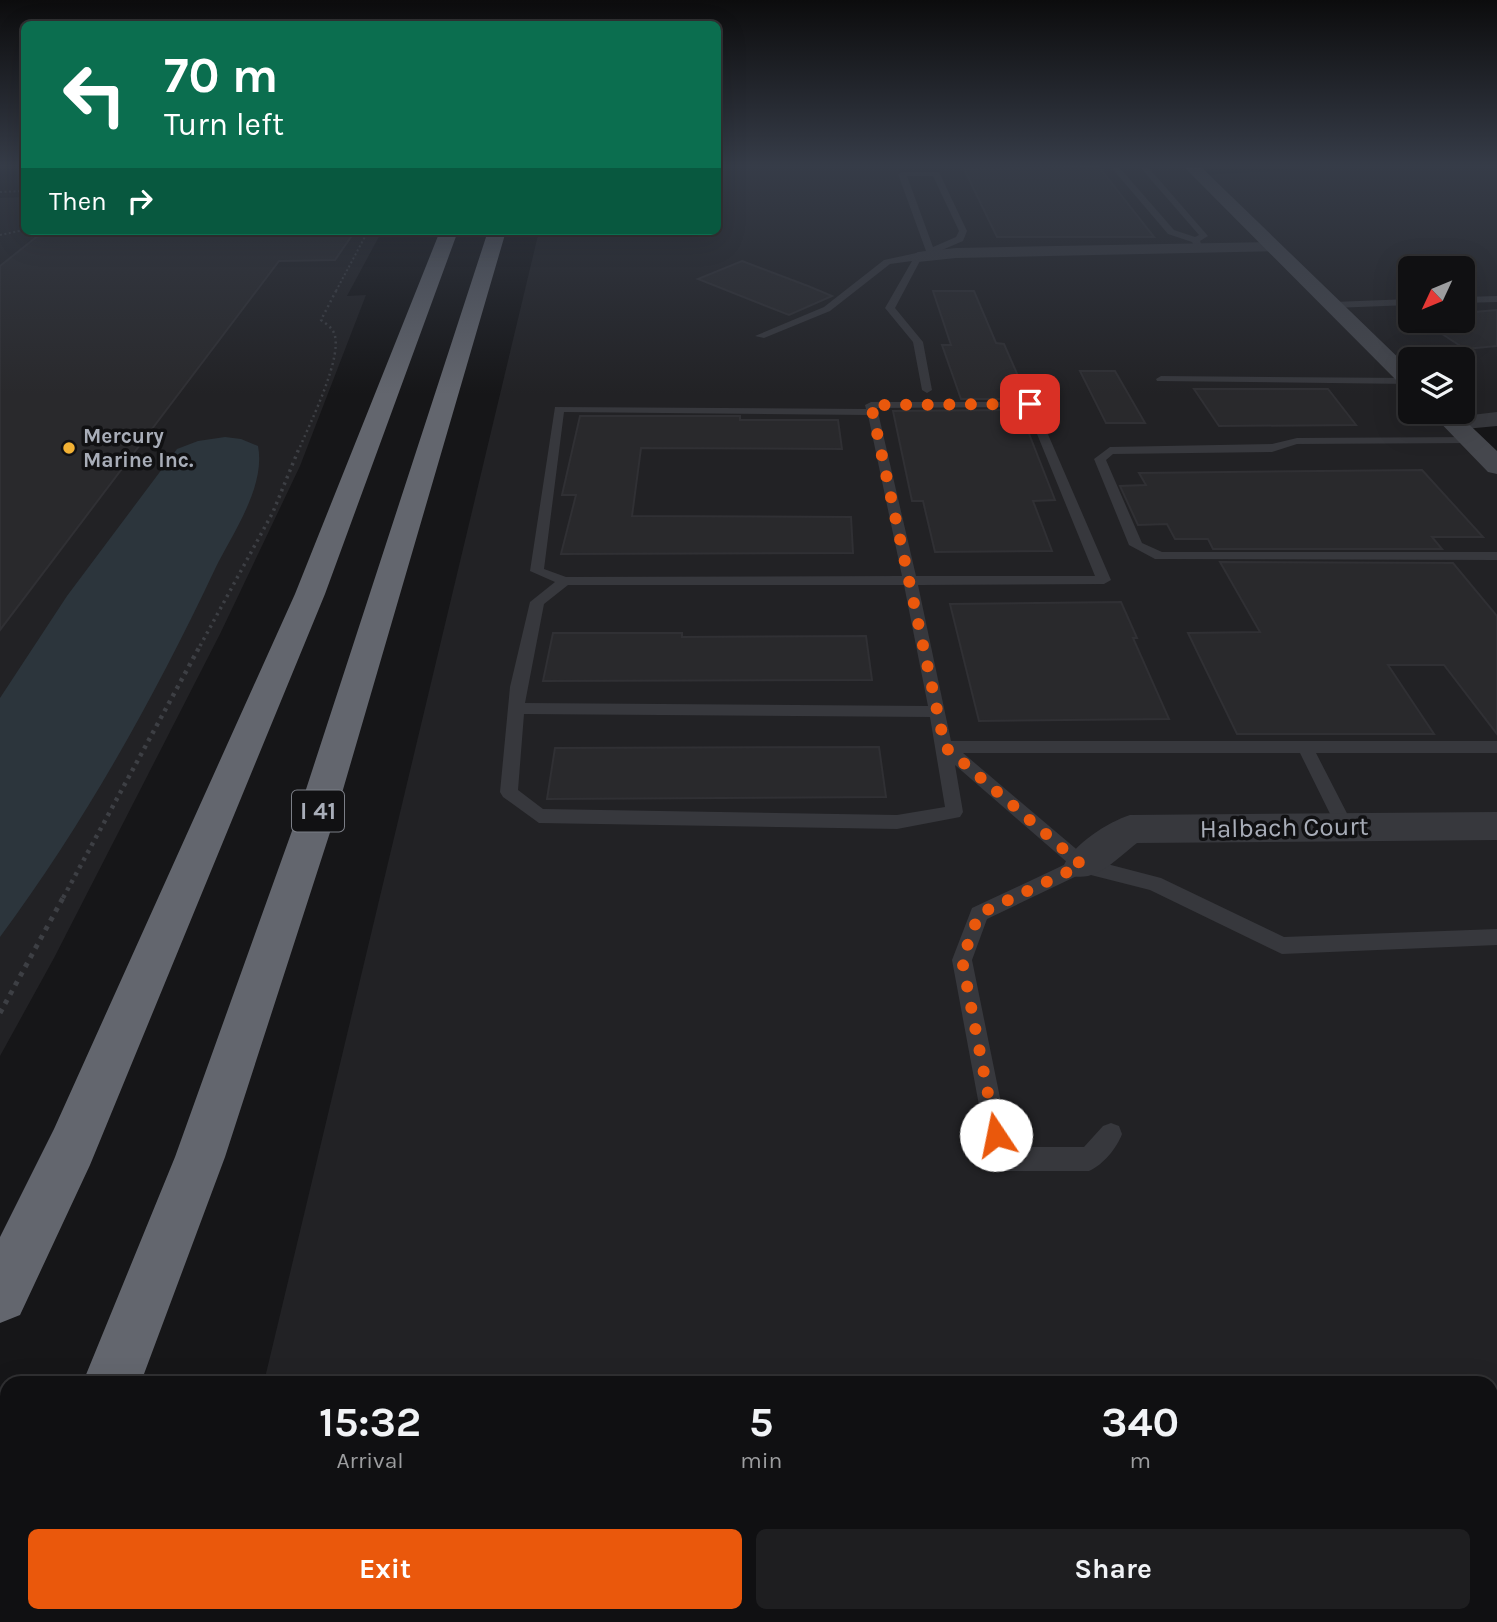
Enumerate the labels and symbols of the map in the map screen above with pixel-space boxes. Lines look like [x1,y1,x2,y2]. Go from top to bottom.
north arrow [1398,256,1475,332]
pin [1000,374,1060,434]
place label: Mercury Marine Inc. [83,424,193,472]
marker: Mercury Marine Inc. [61,440,77,456]
road number: I 41 [292,790,344,832]
street label: Halbach Court [1199,811,1369,844]
position arrow [959,1098,1033,1172]

